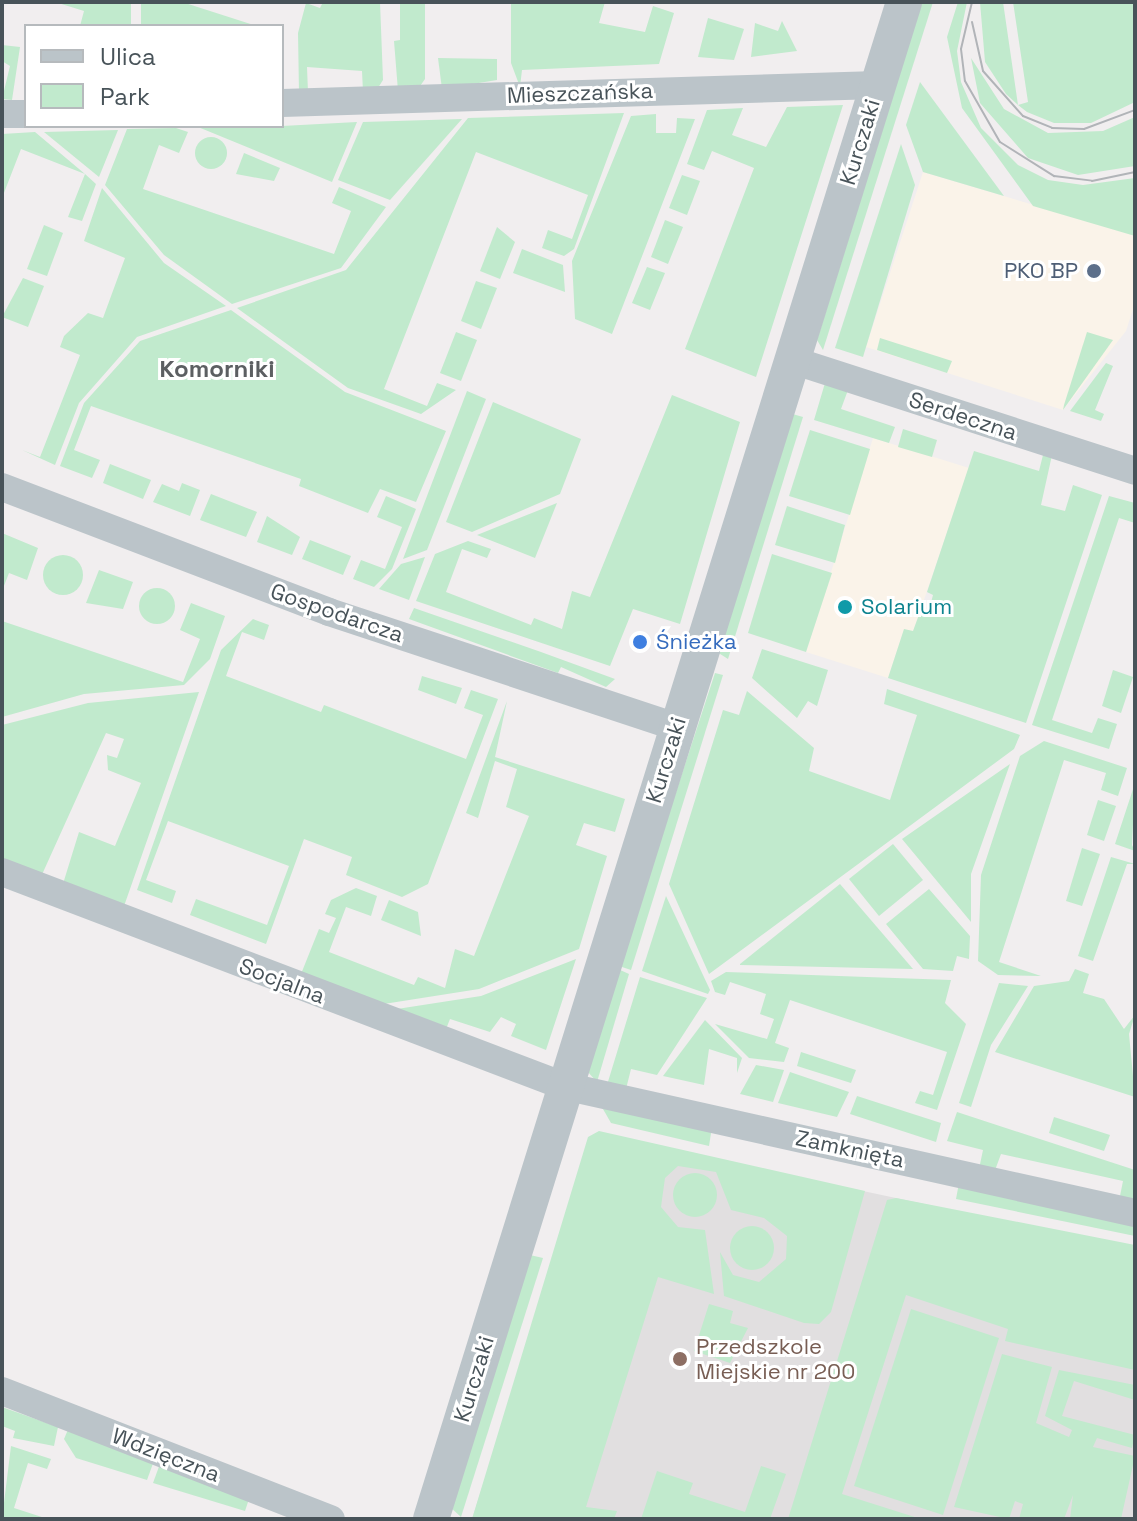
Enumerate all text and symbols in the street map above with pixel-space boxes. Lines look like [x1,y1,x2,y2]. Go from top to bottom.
legend [24,24,284,128]
text: Ulica [100,41,156,72]
street label: Mieszczańska [506,77,654,109]
text: Park [100,81,150,112]
street label: Kurczaki [834,96,886,188]
place label: PKO BP [1004,258,1078,284]
marker: PKO BP [1085,262,1103,280]
district label: Komorniki [159,355,275,383]
street label: Serdeczna [906,386,1020,446]
street label: Gospodarcza [267,578,407,648]
place label: Solarium [861,594,952,620]
marker: Solarium [836,598,854,616]
place label: Śnieżka [656,629,737,655]
marker: Śnieżka [631,633,649,651]
street label: Kurczaki [640,714,692,806]
street label: Socjalna [235,953,329,1009]
street label: Zamknięta [793,1125,907,1173]
street label: Kurczaki [448,1333,500,1425]
place label: Przedszkole Miejskie nr 200 [696,1333,855,1384]
marker: Przedszkole Miejskie nr 200 [671,1350,689,1368]
street label: Wdzięczna [108,1422,224,1488]

